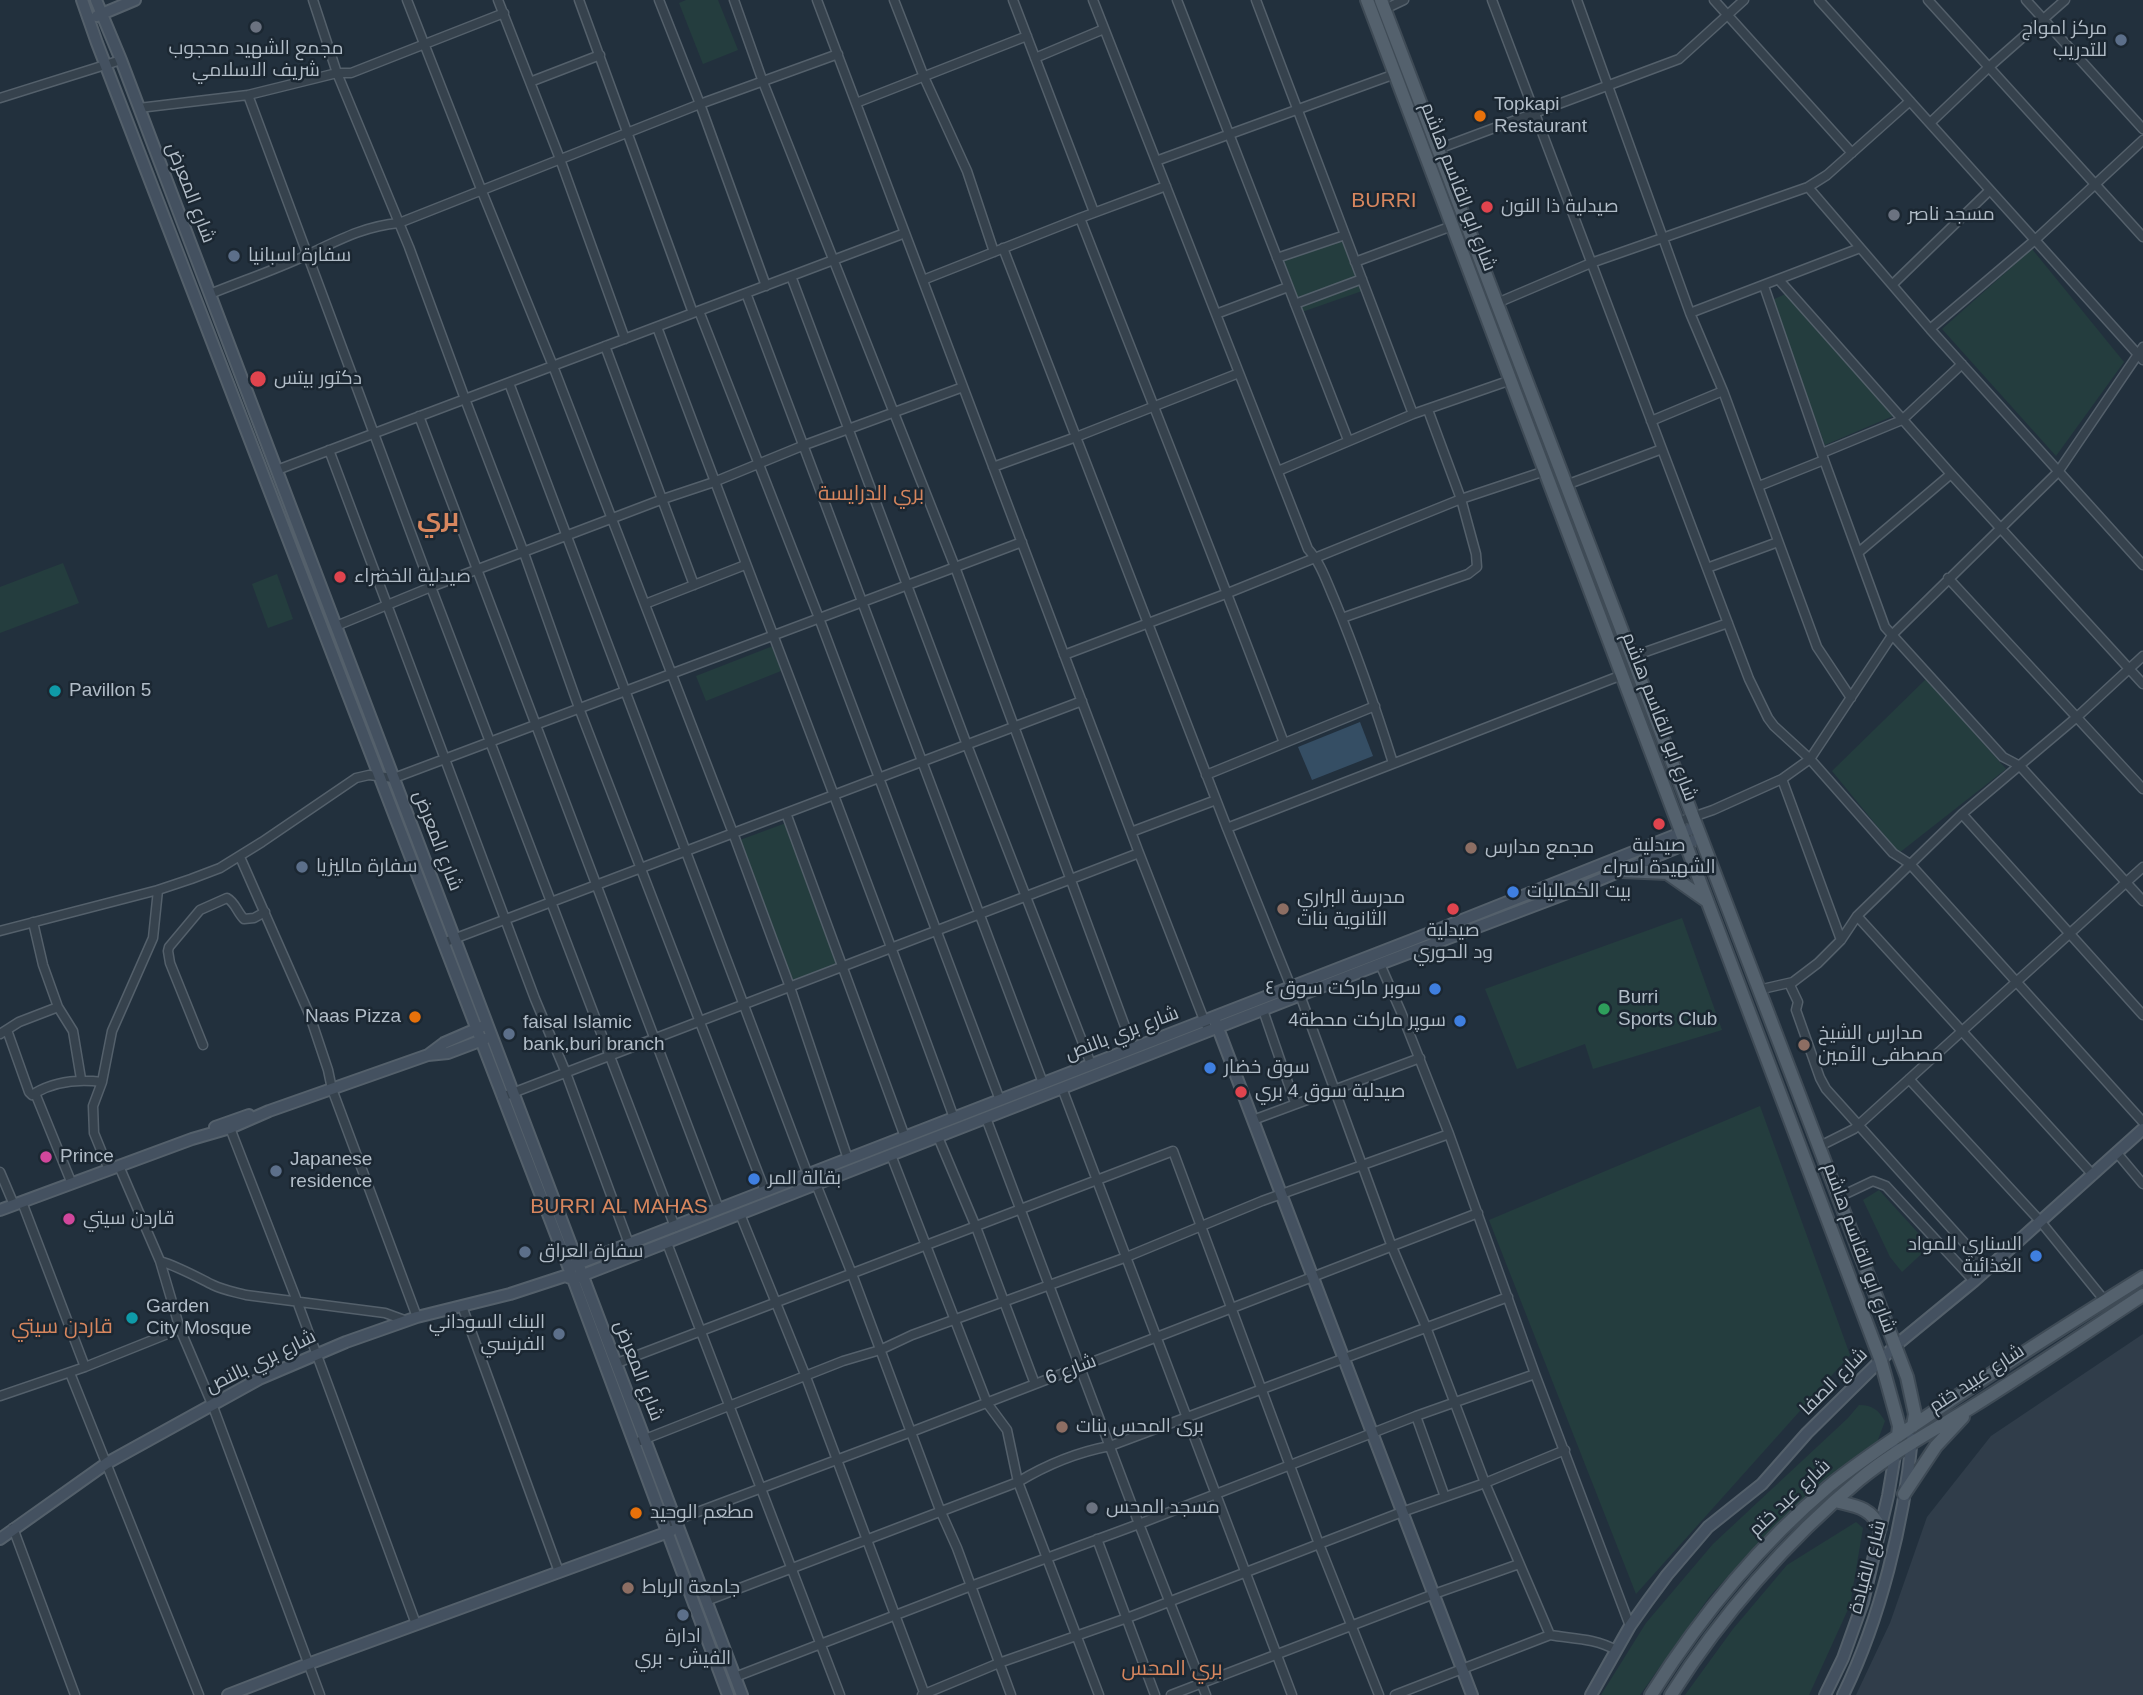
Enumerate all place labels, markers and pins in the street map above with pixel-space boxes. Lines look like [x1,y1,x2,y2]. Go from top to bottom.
place label: مركز امواج للتدريب [2022,18,2107,62]
marker: مجمع الشهيد محجوب شريف الاسلامي [248,19,264,35]
marker: مركز امواج للتدريب [2113,32,2129,48]
place label: مجمع الشهيد محجوب شريف الاسلامي [168,38,344,82]
place label: Topkapi Restaurant [1494,94,1587,138]
marker: Topkapi Restaurant [1472,108,1488,124]
place label: صيدلية ذا النون [1501,196,1619,218]
marker: صيدلية ذا النون [1479,199,1495,215]
place label: مسجد ناصر [1908,204,1995,226]
marker: مسجد ناصر [1886,207,1902,223]
place label: سفارة اسبانيا [248,245,351,267]
marker: سفارة اسبانيا [226,248,242,264]
place label: دكتور بيتس [274,368,362,390]
marker: دكتور بيتس [248,369,268,389]
place label: صيدلية الخضراء [354,566,471,588]
marker: صيدلية الخضراء [332,569,348,585]
place label: Pavillon 5 [69,680,151,702]
marker: Pavillon 5 [47,683,63,699]
marker: صيدلية الشهيدة اسراء [1651,816,1667,832]
place label: صيدلية الشهيدة اسراء [1603,835,1715,879]
place label: مجمع مدارس [1485,837,1594,859]
marker: مجمع مدارس [1463,840,1479,856]
place label: سفارة ماليزيا [316,856,417,878]
marker: سفارة ماليزيا [294,859,310,875]
place label: بيت الكماليات [1527,881,1631,903]
marker: بيت الكماليات [1505,884,1521,900]
place label: مدرسة البراري الثانوية بنات [1297,887,1405,931]
marker: مدرسة البراري الثانوية بنات [1275,901,1291,917]
marker: صيدلية ود الحوري [1445,901,1461,917]
place label: صيدلية ود الحوري [1413,920,1493,964]
place label: سوبر ماركت سوق ٤ [1266,978,1421,1000]
marker: سوبر ماركت سوق ٤ [1427,981,1443,997]
place label: Burri Sports Club [1618,987,1717,1031]
marker: Burri Sports Club [1596,1001,1612,1017]
place label: Naas Pizza [305,1006,401,1028]
marker: Naas Pizza [407,1009,423,1025]
place label: سوپر مارکت محطة4 [1288,1010,1446,1032]
place label: faisal Islamic bank,buri branch [523,1012,665,1056]
marker: سوپر مارکت محطة4 [1452,1013,1468,1029]
place label: مدارس الشيخ مصطفى الأمين [1818,1023,1943,1067]
marker: faisal Islamic bank,buri branch [501,1026,517,1042]
marker: مدارس الشيخ مصطفى الأمين [1796,1037,1812,1053]
place label: سوق خضار [1224,1057,1310,1079]
marker: سوق خضار [1202,1060,1218,1076]
place label: صيدلية سوق 4 بري [1255,1081,1405,1103]
marker: صيدلية سوق 4 بري [1233,1084,1249,1100]
place label: Prince [60,1146,114,1168]
marker: Prince [38,1149,54,1165]
place label: Japanese residence [290,1149,372,1193]
marker: Japanese residence [268,1163,284,1179]
place label: بقالة المر [768,1168,841,1190]
marker: بقالة المر [746,1171,762,1187]
place label: قاردن سيتي [83,1208,175,1230]
marker: قاردن سيتي [61,1211,77,1227]
place label: السناري للمواد الغذائية [1908,1234,2022,1278]
place label: سفارة العراق [539,1241,643,1263]
marker: سفارة العراق [517,1244,533,1260]
marker: السناري للمواد الغذائية [2028,1248,2044,1264]
place label: Garden City Mosque [146,1296,252,1340]
marker: Garden City Mosque [124,1310,140,1326]
place label: البنك السوداني الفرنسي [429,1312,545,1356]
marker: البنك السوداني الفرنسي [551,1326,567,1342]
place label: برى المحس بنات [1076,1416,1204,1438]
marker: برى المحس بنات [1054,1419,1070,1435]
place label: مسجد المحس [1106,1497,1220,1519]
marker: مسجد المحس [1084,1500,1100,1516]
place label: مطعم الوحيد [650,1502,754,1524]
marker: مطعم الوحيد [628,1505,644,1521]
place label: جامعة الرباط [642,1577,740,1599]
marker: جامعة الرباط [620,1580,636,1596]
marker: ادارة الفيش - بري [675,1607,691,1623]
place label: ادارة الفيش - بري [635,1626,731,1670]

